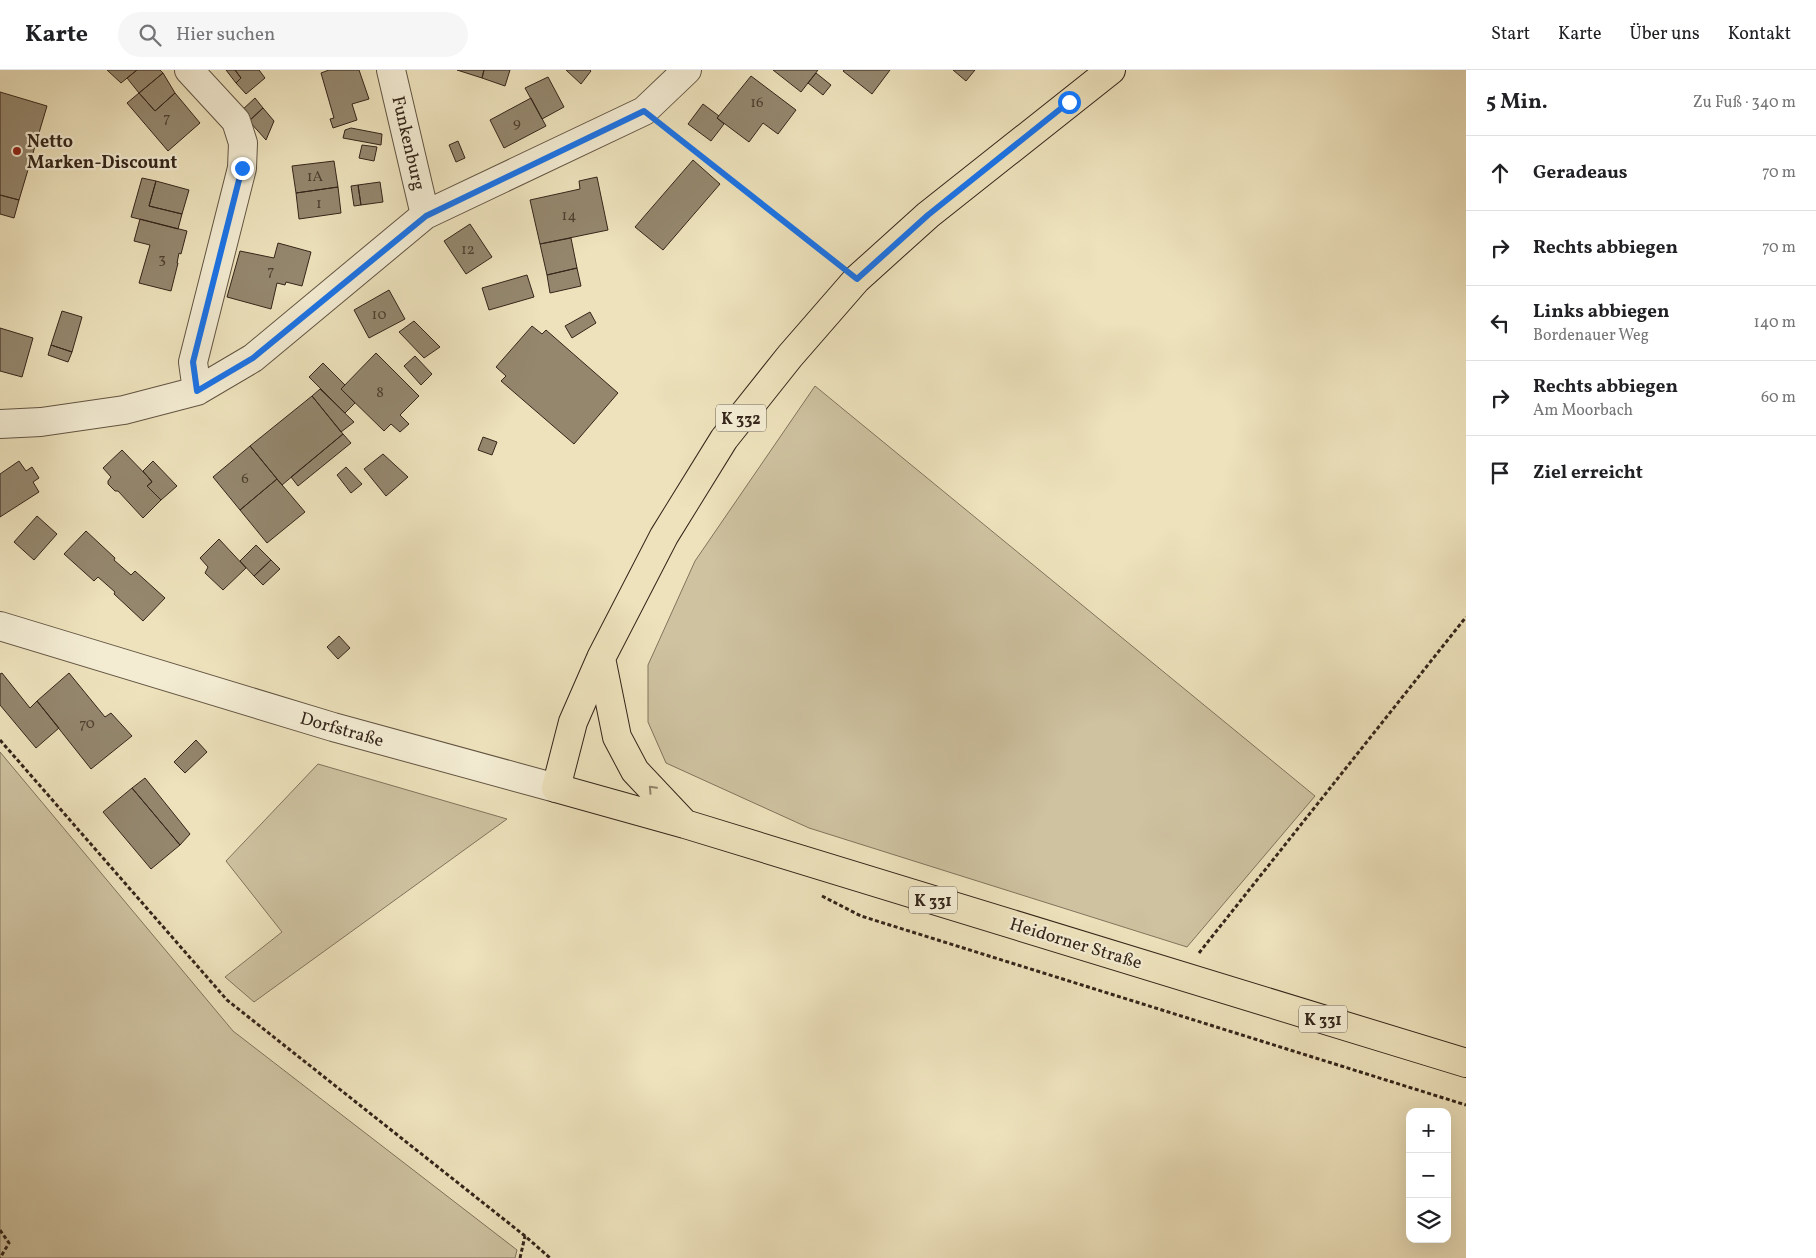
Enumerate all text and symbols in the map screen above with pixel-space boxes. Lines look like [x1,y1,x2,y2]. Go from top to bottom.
search box [118,12,468,57]
text: Karte [25,18,88,52]
icon: search [136,21,164,49]
text: Hier suchen [176,22,275,48]
text: Start [1491,22,1530,47]
text: Karte [1558,22,1602,47]
text: Über uns [1630,22,1700,47]
text: Kontakt [1728,22,1791,47]
text: 5 Min. [1486,88,1548,117]
route start [1058,91,1081,114]
text: Zu Fuß · 340 m [1693,92,1796,114]
house number: 16 [750,93,764,114]
street label: Funkenburg [385,94,431,193]
house number: 7 [163,108,171,129]
house number: 9 [513,113,521,134]
place label: Netto Marken-Discount [27,130,178,176]
marker: Netto Marken-Discount [11,145,23,157]
route end [231,157,254,180]
icon: ahead [1486,159,1514,187]
text: Geradeaus [1533,160,1628,186]
text: 70 m [1762,162,1796,184]
house number: 1A [307,167,324,188]
house number: 1 [316,194,322,215]
house number: 14 [562,206,576,227]
icon: right [1486,234,1514,262]
text: Rechts abbiegen [1533,235,1678,261]
text: 70 m [1762,237,1796,259]
house number: 12 [461,240,475,261]
house number: 3 [158,249,166,270]
house number: 7 [267,261,275,282]
text: Links abbiegen [1533,299,1670,325]
house number: 10 [372,305,386,326]
icon: left [1486,309,1514,337]
text: 140 m [1754,312,1796,334]
text: Bordenauer Weg [1533,325,1649,347]
text: Rechts abbiegen [1533,374,1678,400]
house number: 8 [376,383,384,404]
icon: right [1486,384,1514,412]
text: 60 m [1761,387,1796,409]
text: Am Moorbach [1533,400,1633,422]
road number: K 332 [716,404,766,432]
icon: arrive [1486,459,1514,487]
text: Ziel erreicht [1533,460,1643,486]
house number: 6 [241,469,249,490]
street label: Dorfstraße [297,707,386,754]
house number: 70 [79,714,95,735]
one-way arrow [649,785,658,794]
road number: K 331 [909,886,957,914]
street label: Heidorner Straße [1006,912,1145,976]
road number: K 331 [1299,1006,1347,1032]
map controls [1406,1108,1451,1243]
button: + [1406,1108,1451,1153]
button: − [1406,1153,1451,1198]
button: layers [1406,1198,1451,1243]

